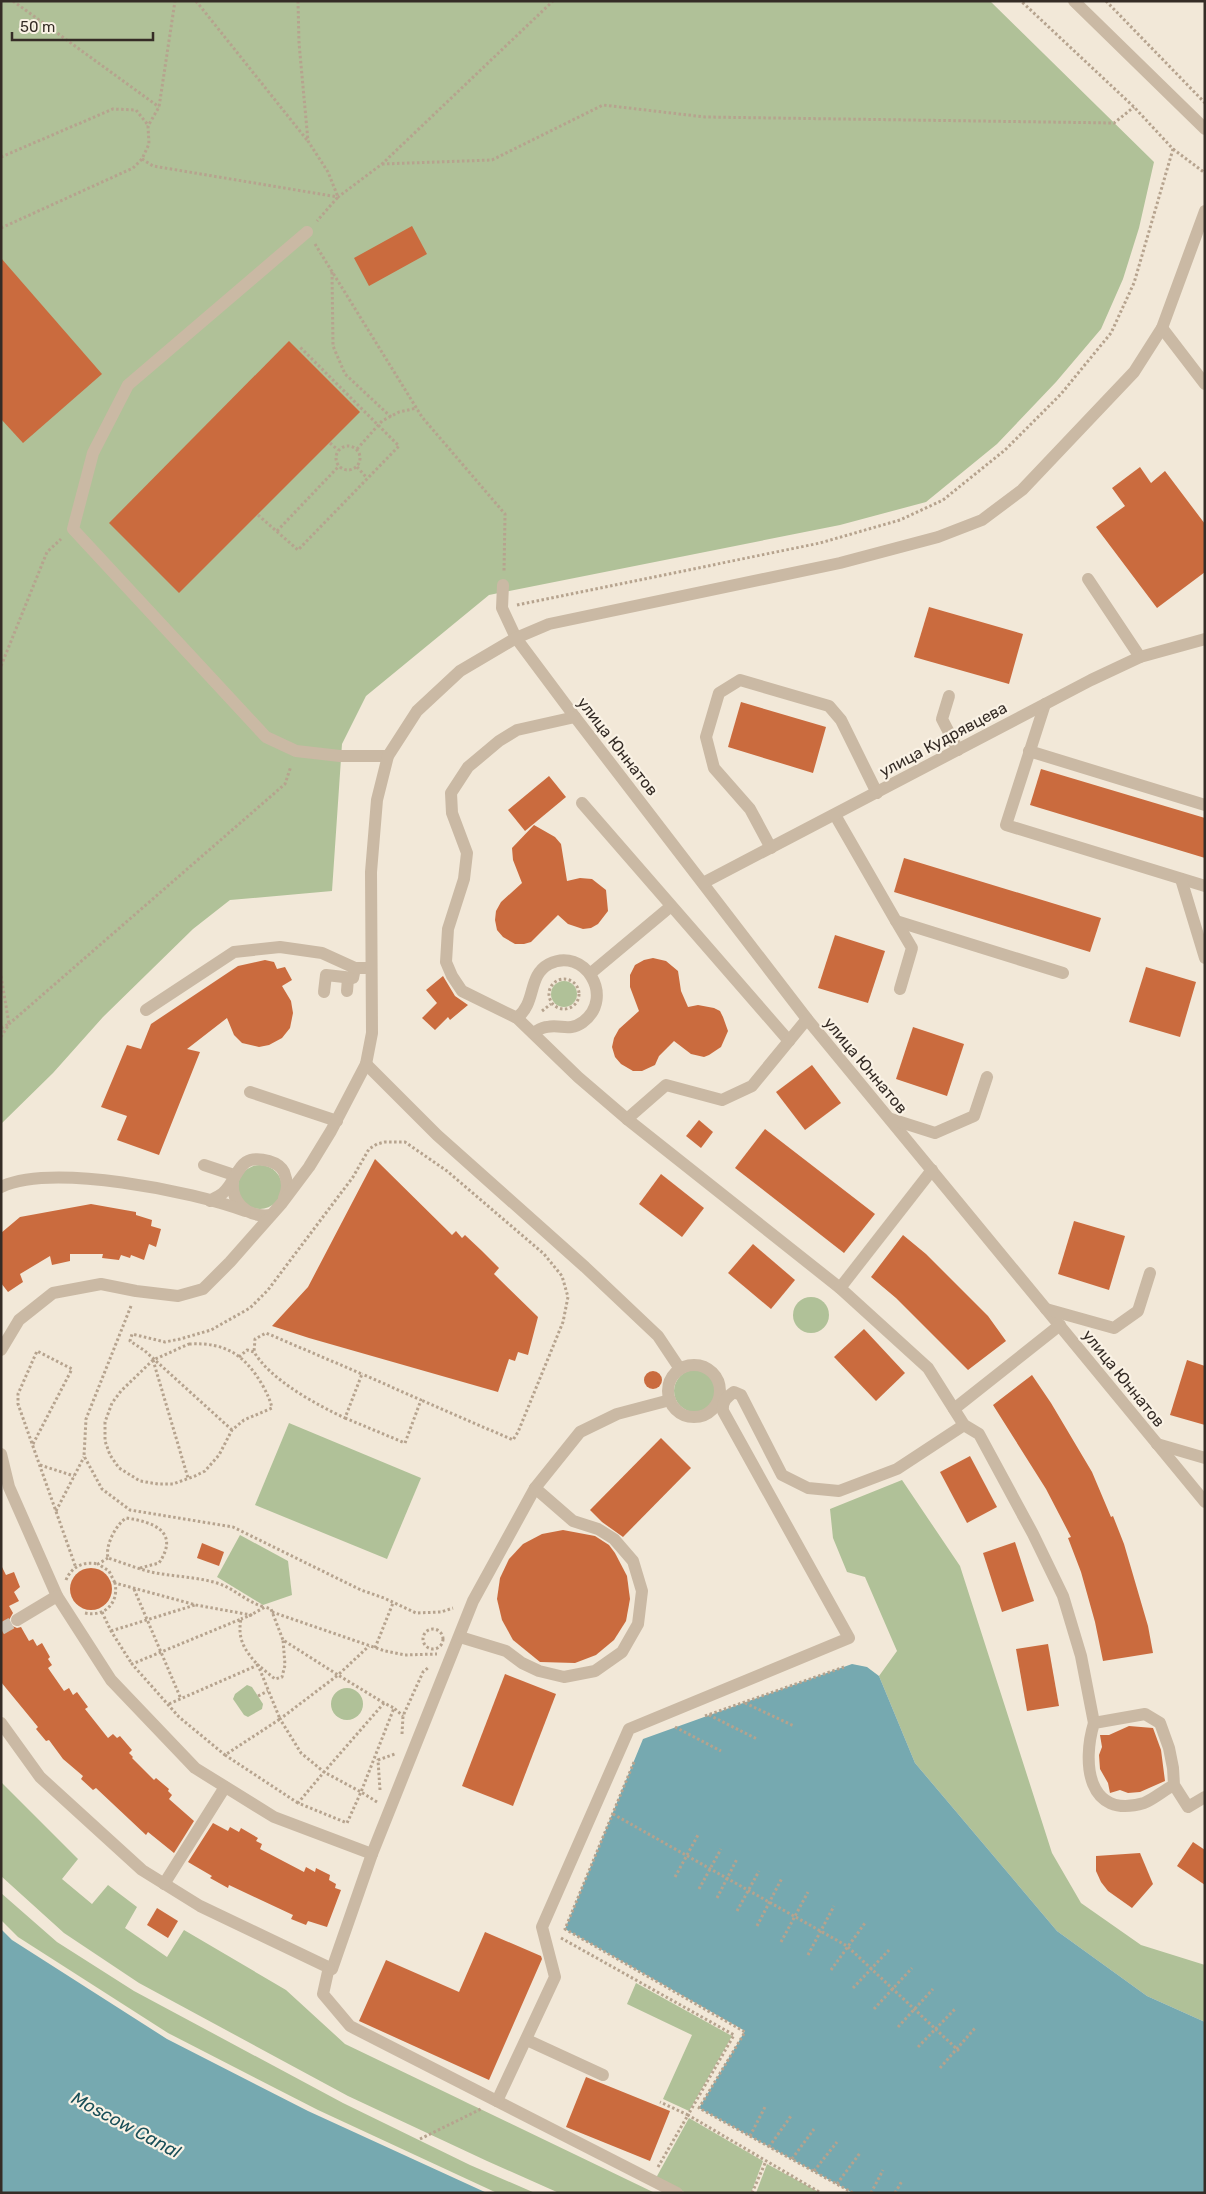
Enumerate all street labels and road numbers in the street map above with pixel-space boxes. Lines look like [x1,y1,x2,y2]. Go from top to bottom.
street label: улица Юннатов [573,693,662,799]
street label: улица Кудрявцева [876,698,1010,781]
street label: улица Юннатов [820,1013,911,1117]
street label: улица Юннатов [1079,1326,1169,1431]

